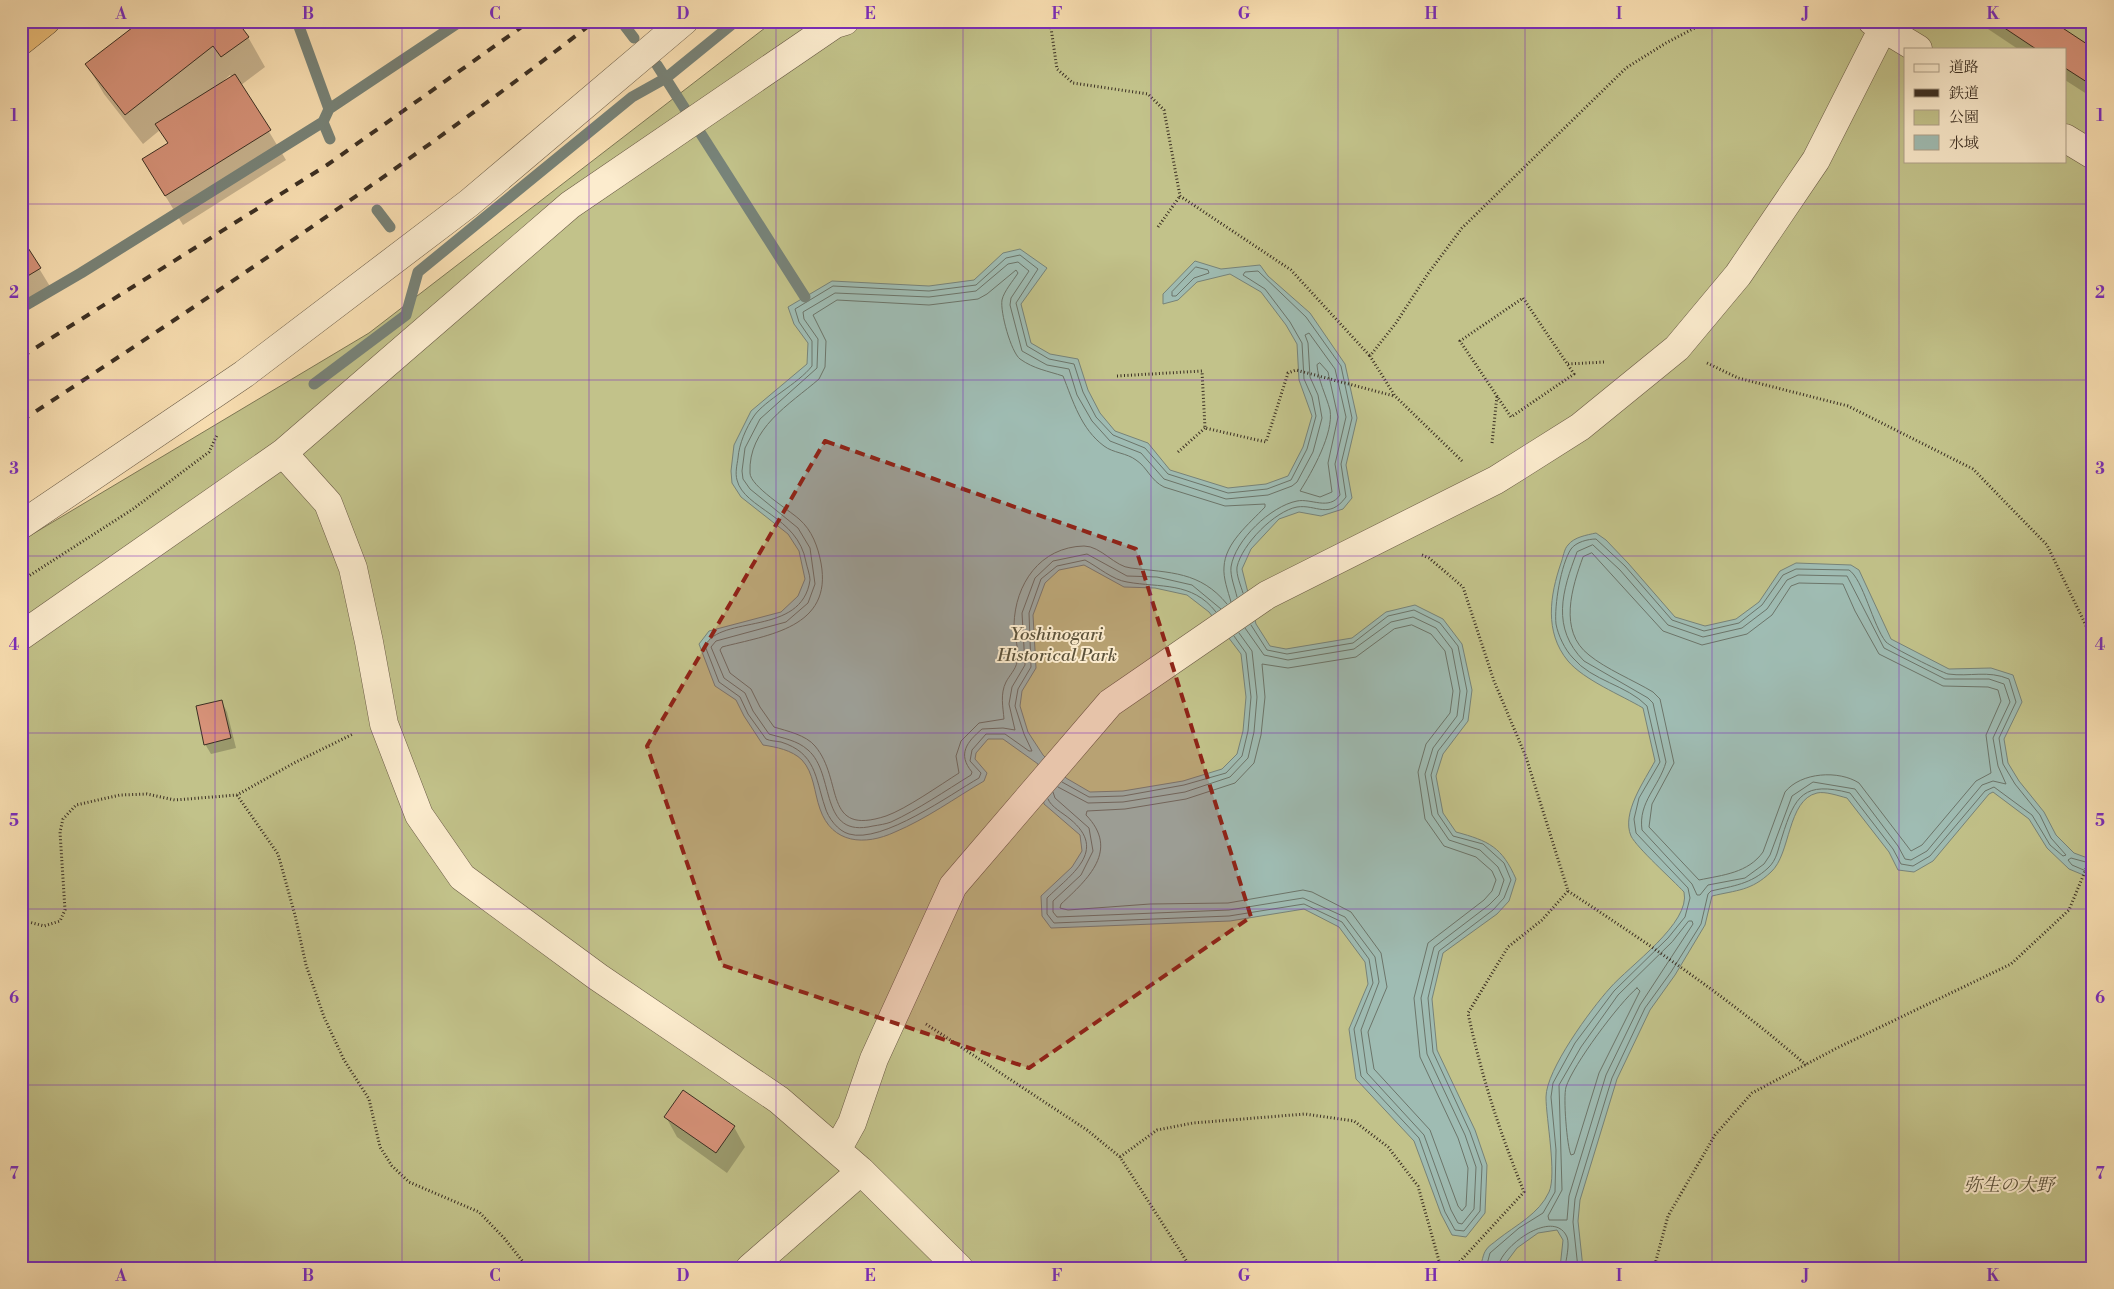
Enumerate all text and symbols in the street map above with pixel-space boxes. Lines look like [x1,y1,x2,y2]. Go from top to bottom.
text: A [114,4,127,24]
text: B [302,4,314,24]
text: C [489,4,501,24]
text: D [677,4,690,24]
text: E [864,4,876,24]
text: F [1051,4,1063,24]
text: G [1238,4,1251,24]
text: H [1424,4,1438,24]
text: I [1616,4,1622,24]
text: J [1801,4,1809,24]
text: K [1987,4,2001,24]
legend [1904,48,2066,162]
text: 道路 [1949,58,1979,77]
text: 鉄道 [1949,84,1979,103]
text: 1 [10,106,18,126]
text: 1 [2096,106,2104,126]
text: 公園 [1949,108,1979,127]
text: 水域 [1949,134,1979,153]
text: 2 [9,283,19,303]
text: 2 [2095,283,2105,303]
text: 3 [9,459,19,479]
text: 3 [2095,459,2105,479]
park label: Yoshinogari Historical Park [996,623,1117,667]
text: 4 [9,635,20,655]
text: 4 [2095,635,2106,655]
text: 5 [9,811,19,831]
text: 5 [2095,811,2105,831]
text: 6 [9,988,19,1008]
text: 6 [2095,988,2105,1008]
text: 7 [9,1164,19,1184]
text: 7 [2095,1164,2105,1184]
park label: 弥生の大野 [1964,1174,2057,1197]
text: A [114,1266,127,1286]
text: B [302,1266,314,1286]
text: C [489,1266,501,1286]
text: D [677,1266,690,1286]
text: E [864,1266,876,1286]
text: F [1051,1266,1063,1286]
text: G [1238,1266,1251,1286]
text: H [1424,1266,1438,1286]
text: I [1616,1266,1622,1286]
text: J [1801,1266,1809,1286]
text: K [1987,1266,2001,1286]

